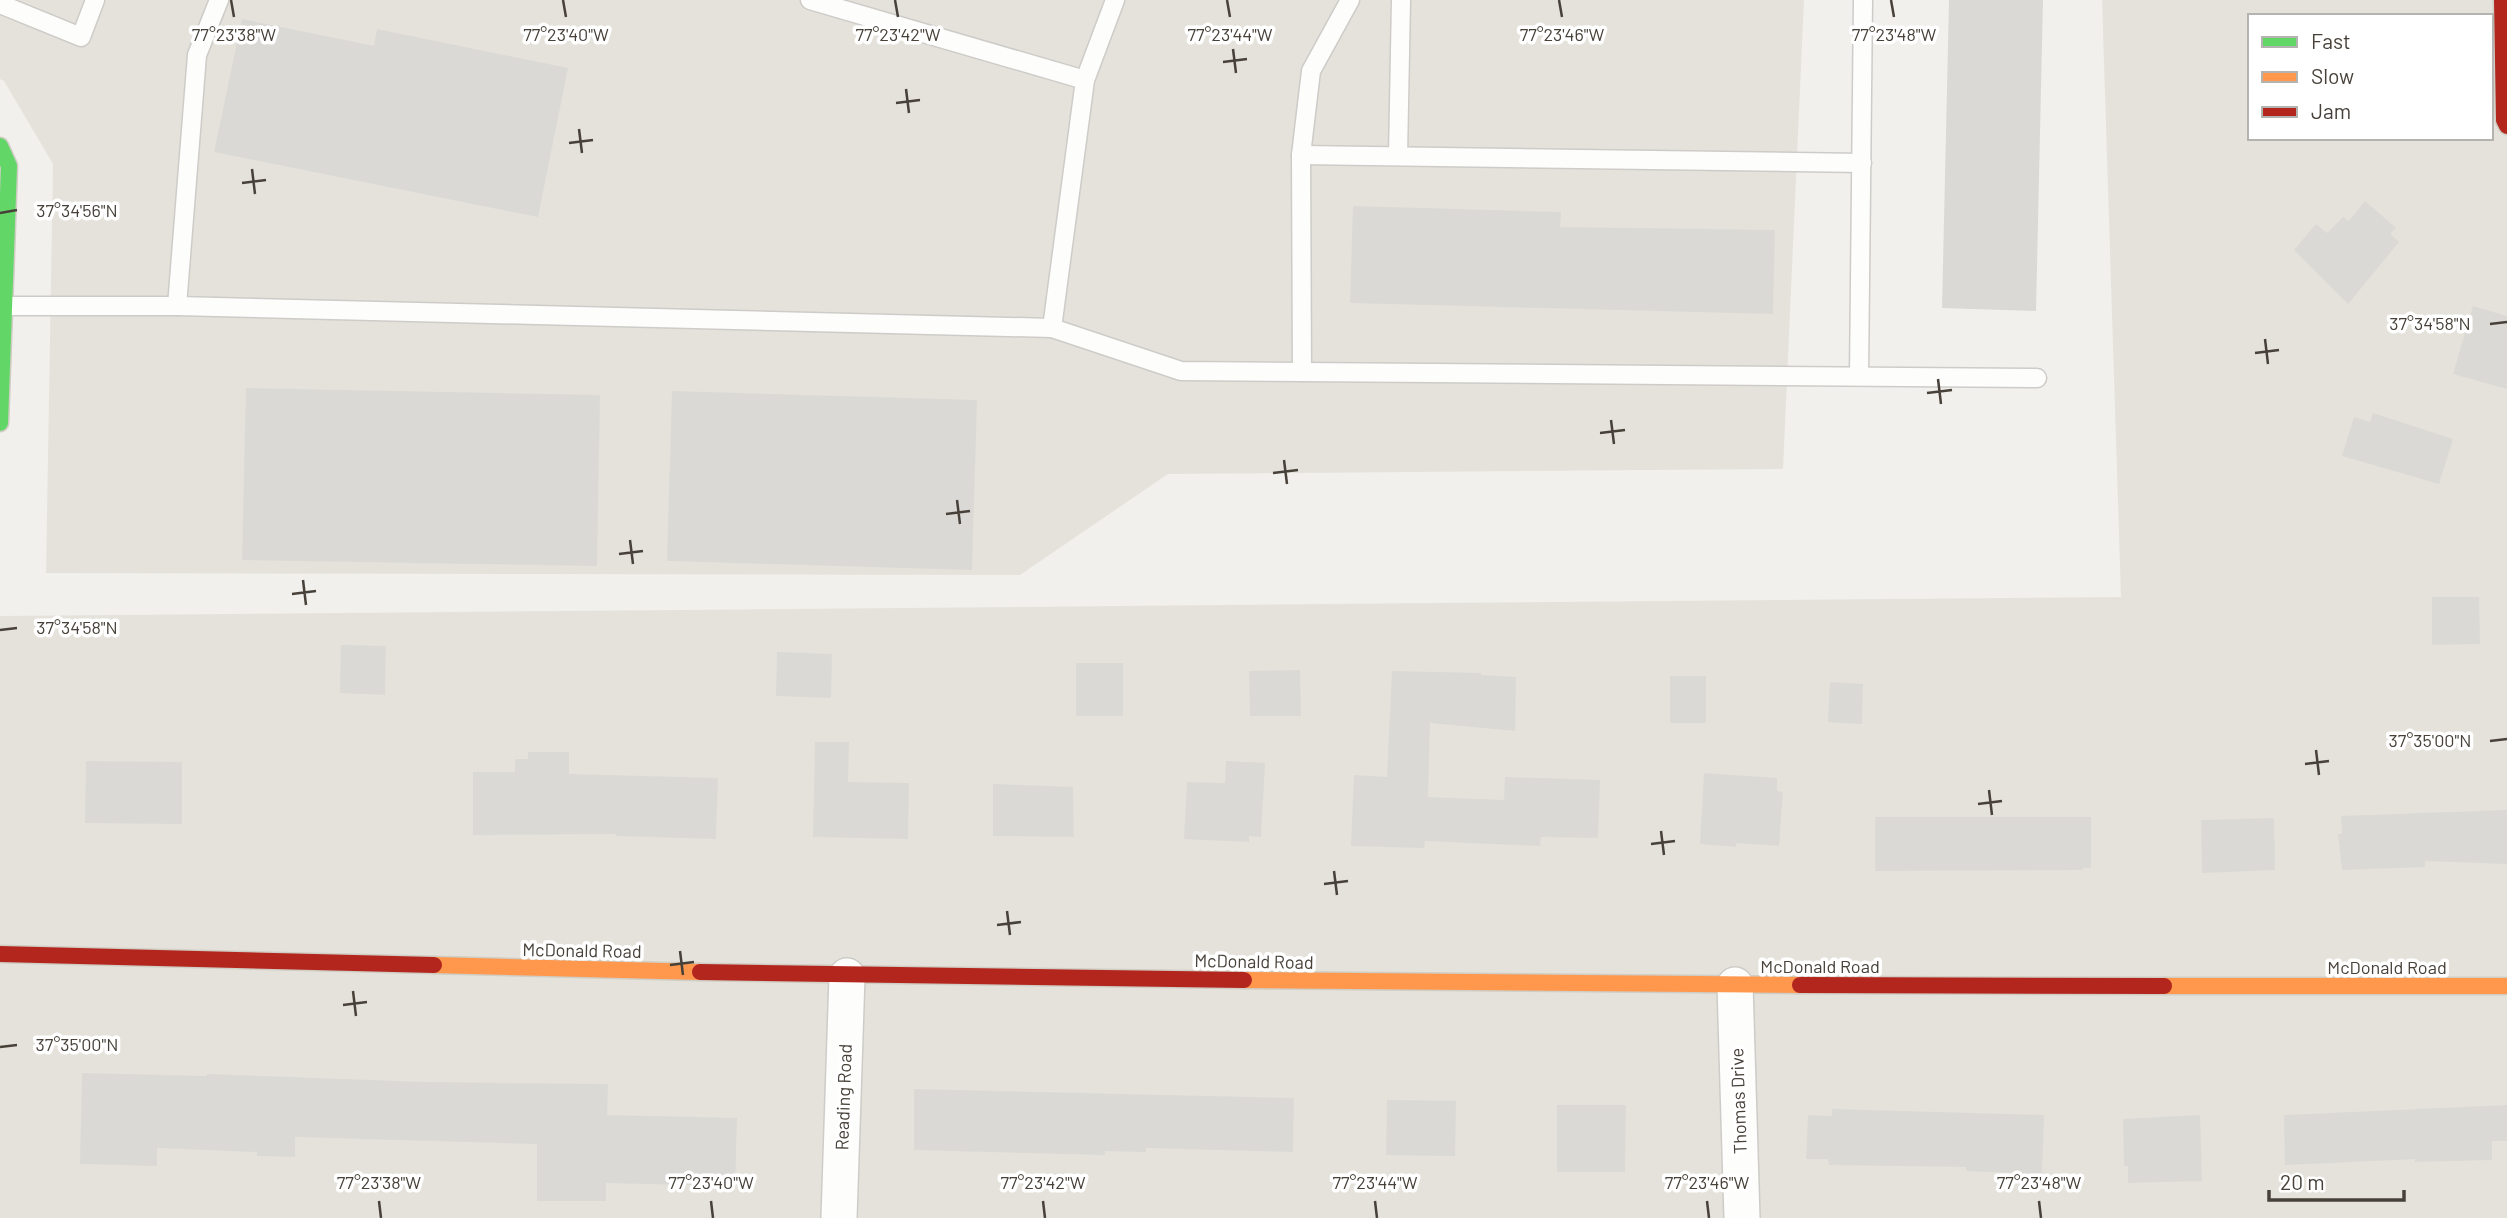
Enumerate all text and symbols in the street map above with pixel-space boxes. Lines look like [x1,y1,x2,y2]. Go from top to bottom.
legend [2248,14,2493,140]
text: 77°23'38"W [192,23,276,45]
text: 77°23'40"W [523,23,609,45]
text: 77°23'42"W [855,23,941,45]
text: 77°23'44"W [1187,23,1273,45]
text: 77°23'46"W [1520,23,1605,45]
text: 77°23'48"W [1852,23,1937,45]
text: Fast [2311,28,2351,53]
text: Slow [2311,63,2354,88]
text: Jam [2311,98,2351,123]
text: 37°34'56"N [36,199,118,221]
text: 37°34'58"N [2389,312,2471,334]
text: 37°34'58"N [36,616,118,638]
text: 37°35'00"N [2389,729,2471,751]
street label: McDonald Road [522,938,642,962]
street label: McDonald Road [1194,949,1314,973]
street label: McDonald Road [1760,955,1880,977]
street label: McDonald Road [2327,956,2447,978]
text: 37°35'00"N [36,1033,118,1055]
street label: Reading Road [830,1043,856,1151]
street label: Thomas Drive [1725,1048,1751,1154]
scale bar [2269,1158,2404,1202]
text: 20 m [2280,1169,2325,1194]
text: 77°23'38"W [337,1171,421,1193]
text: 77°23'40"W [668,1171,754,1193]
text: 77°23'42"W [1000,1171,1086,1193]
text: 77°23'44"W [1332,1171,1418,1193]
text: 77°23'46"W [1665,1171,1750,1193]
text: 77°23'48"W [1997,1171,2082,1193]

